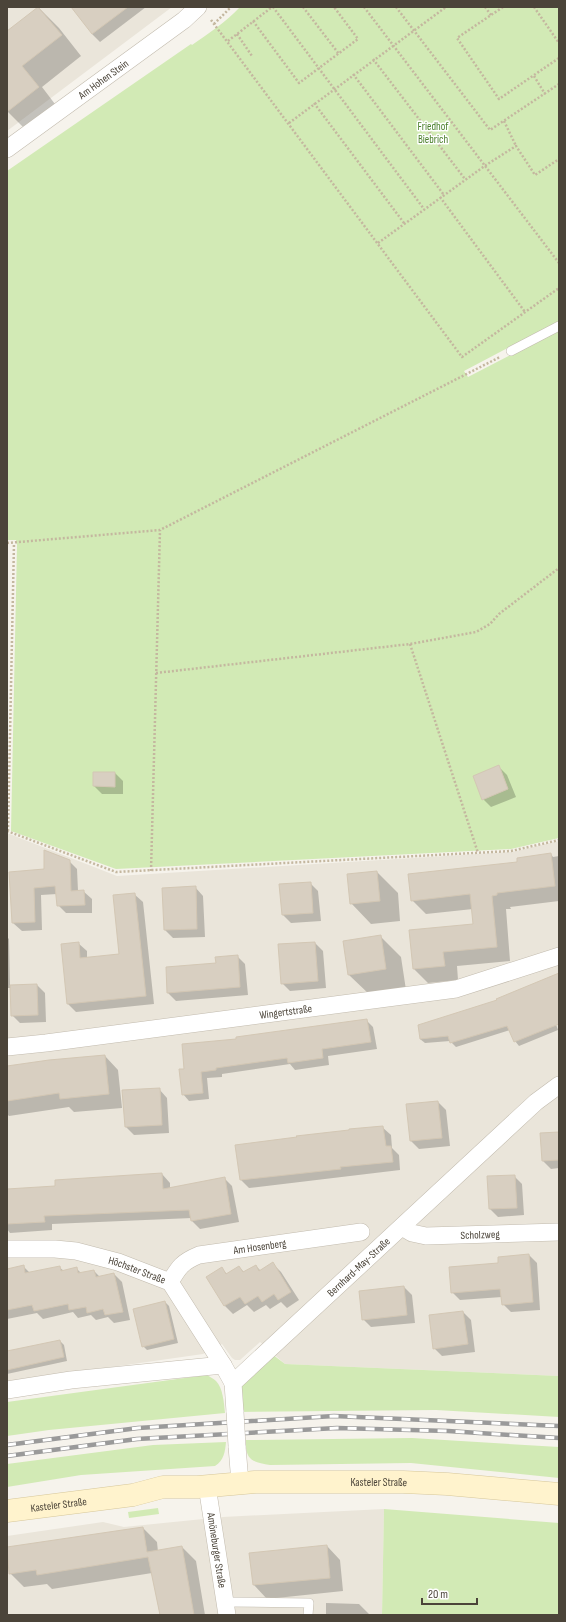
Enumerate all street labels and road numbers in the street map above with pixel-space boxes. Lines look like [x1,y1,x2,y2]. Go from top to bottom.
street label: Am Hohen Stein [75,56,131,102]
street label: Wingertstraße [259,1002,313,1021]
street label: Scholzweg [460,1227,500,1241]
street label: Bernhard-May-Straße [324,1234,392,1299]
street label: Am Hosenberg [231,1236,288,1257]
street label: Höchster Straße [107,1253,168,1286]
street label: Kasteler Straße [350,1475,407,1489]
street label: Kasteler Straße [30,1494,87,1514]
street label: Amöneburger Straße [205,1511,229,1589]

